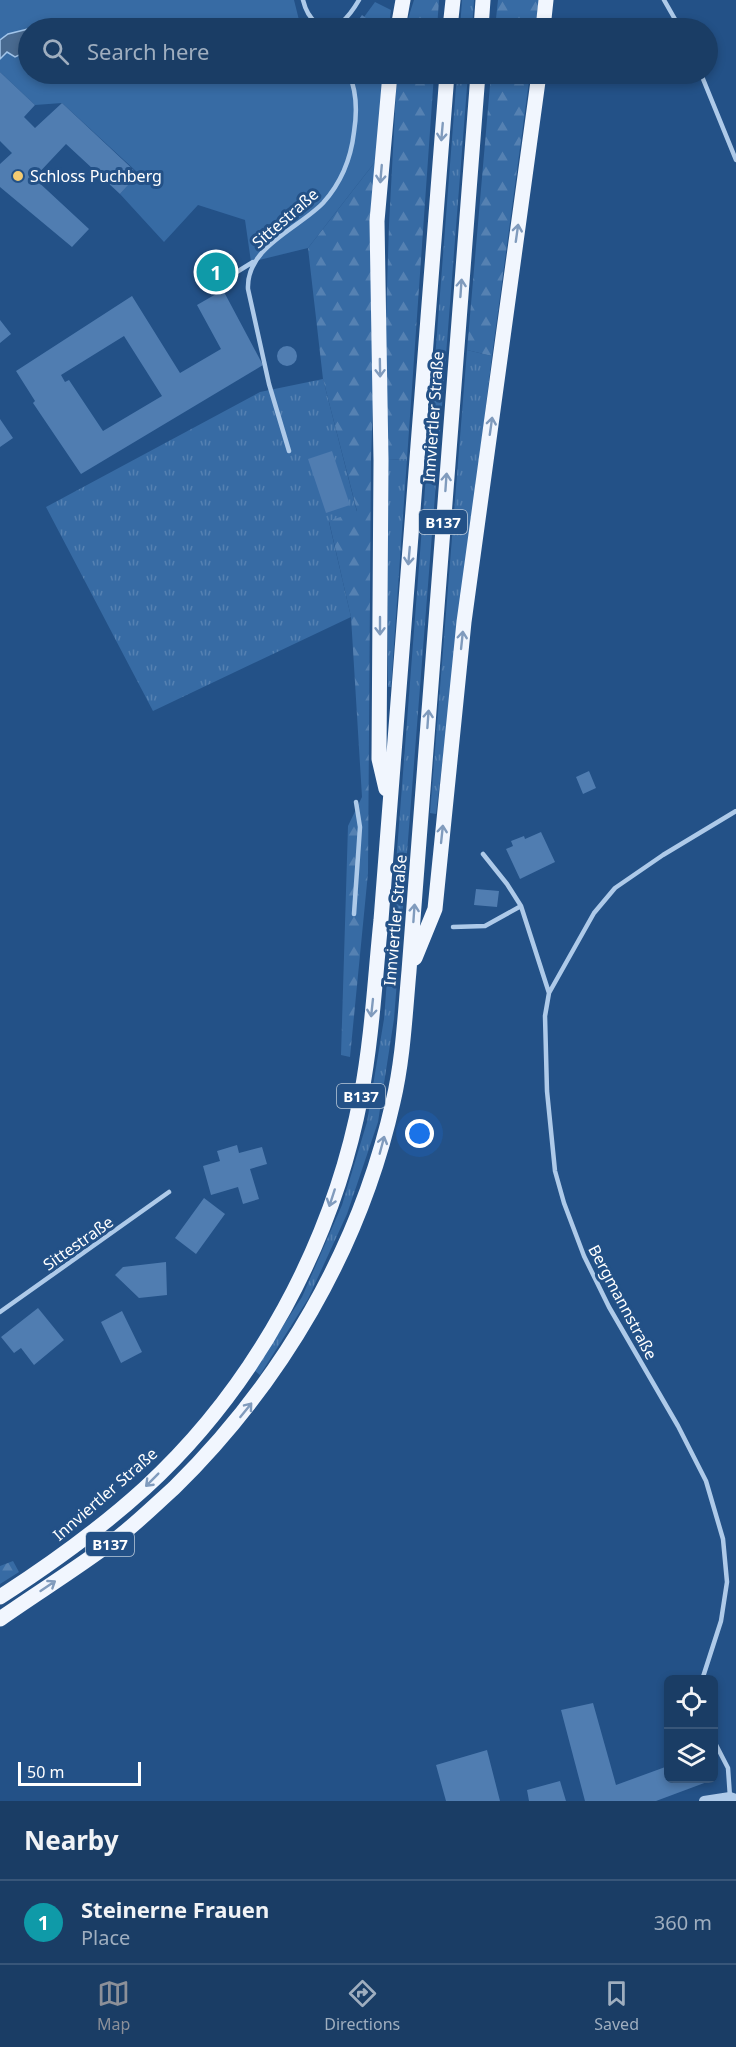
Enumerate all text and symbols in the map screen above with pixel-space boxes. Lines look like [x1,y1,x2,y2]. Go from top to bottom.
search box [18,18,718,84]
icon: search [39,35,72,68]
text: Search here [87,36,209,66]
one-way arrow [436,121,447,141]
one-way arrow [375,163,386,183]
place label: Schloss Puchberg [30,165,162,187]
marker: Schloss Puchberg [11,169,25,183]
street label: Sittestraße [247,183,323,253]
one-way arrow [512,224,523,243]
pin: 1 [196,250,236,294]
one-way arrow [456,278,467,298]
street label: Innviertler Straße [417,351,449,483]
one-way arrow [374,358,385,378]
one-way arrow [486,417,497,437]
one-way arrow [441,473,452,493]
road number: B137 [419,510,467,534]
one-way arrow [403,546,414,566]
one-way arrow [375,616,386,636]
one-way arrow [457,631,468,651]
one-way arrow [423,709,434,729]
one-way arrow [437,825,448,845]
street label: Innviertler Straße [378,853,412,987]
one-way arrow [408,904,419,924]
one-way arrow [366,997,377,1017]
road number: B137 [337,1084,385,1108]
your location [405,1119,434,1148]
one-way arrow [377,1135,389,1154]
one-way arrow [326,1188,337,1207]
street label: Sittestraße [38,1211,118,1275]
street label: Bergmannstraße [583,1241,663,1363]
one-way arrow [239,1402,252,1418]
street label: Innviertler Straße [48,1442,162,1546]
one-way arrow [145,1473,159,1488]
road number: B137 [86,1532,134,1556]
one-way arrow [40,1580,56,1592]
map controls [664,1675,718,1783]
button: locate [664,1675,718,1729]
button: layers [664,1729,718,1783]
scale bar [18,1759,141,1786]
text: 50 m [27,1761,64,1783]
text: Nearby [24,1822,119,1858]
text: Steinerne Frauen [81,1894,269,1924]
text: 1 [38,1909,49,1936]
text: 360 m [654,1909,712,1936]
text: Place [81,1924,130,1951]
tab: Map [97,1977,130,2035]
tab: Directions [324,1977,400,2035]
tab: Saved [594,1977,639,2035]

